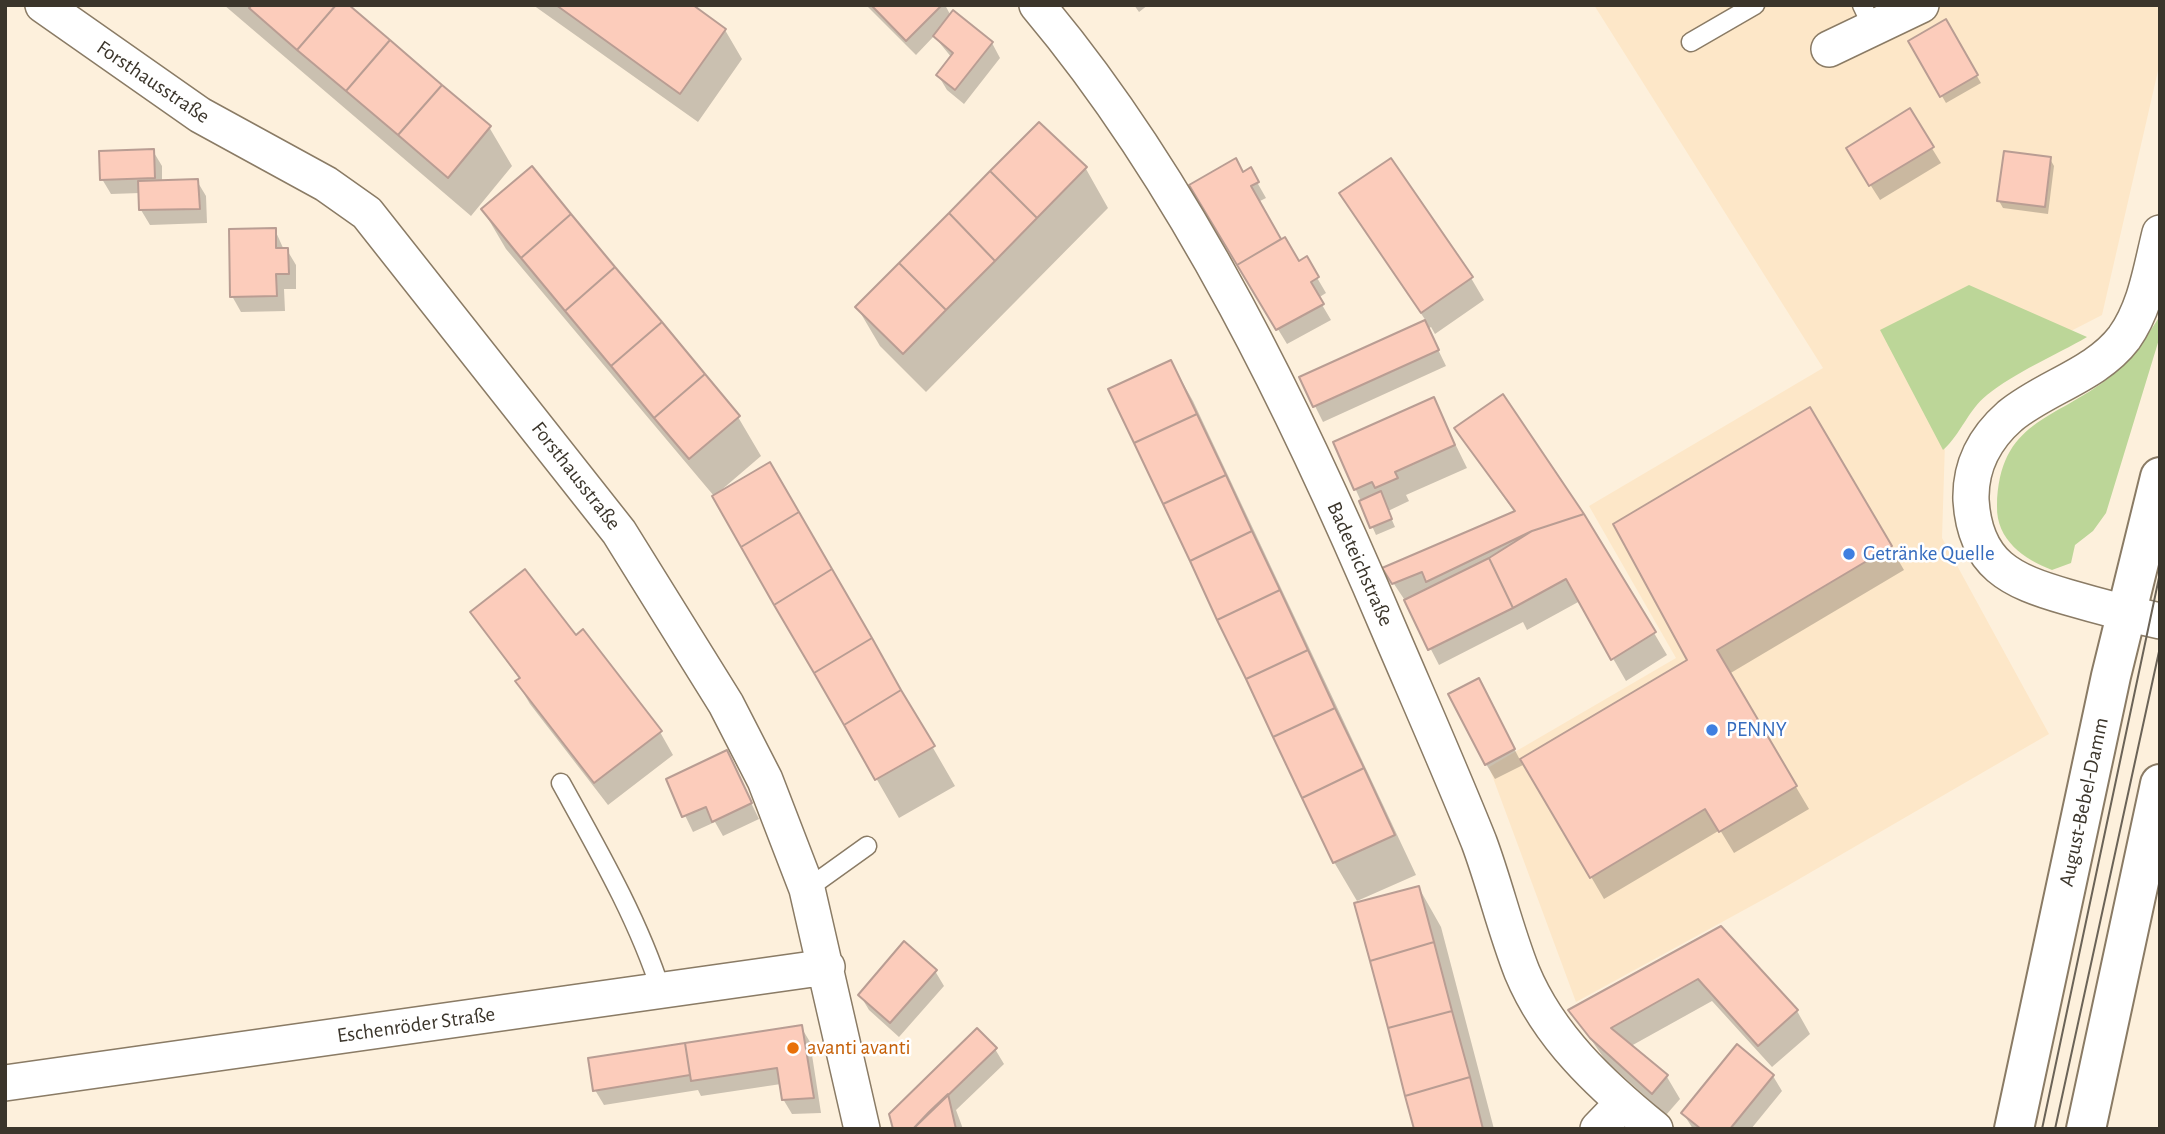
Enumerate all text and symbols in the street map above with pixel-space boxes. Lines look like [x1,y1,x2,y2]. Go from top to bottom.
street label: Forsthausstraße [92,35,214,129]
street label: Forsthausstraße [526,417,626,535]
street label: Badeteichstraße [1321,498,1399,630]
place label: Getränke Quelle [1863,541,1995,567]
marker: Getränke Quelle [1841,546,1857,562]
street label: August-Bebel-Damm [2054,715,2114,889]
place label: PENNY [1726,717,1787,743]
marker: PENNY [1704,722,1720,738]
street label: Eschenröder Straße [335,1001,497,1049]
place label: avanti avanti [807,1035,911,1061]
marker: avanti avanti [785,1040,801,1056]

